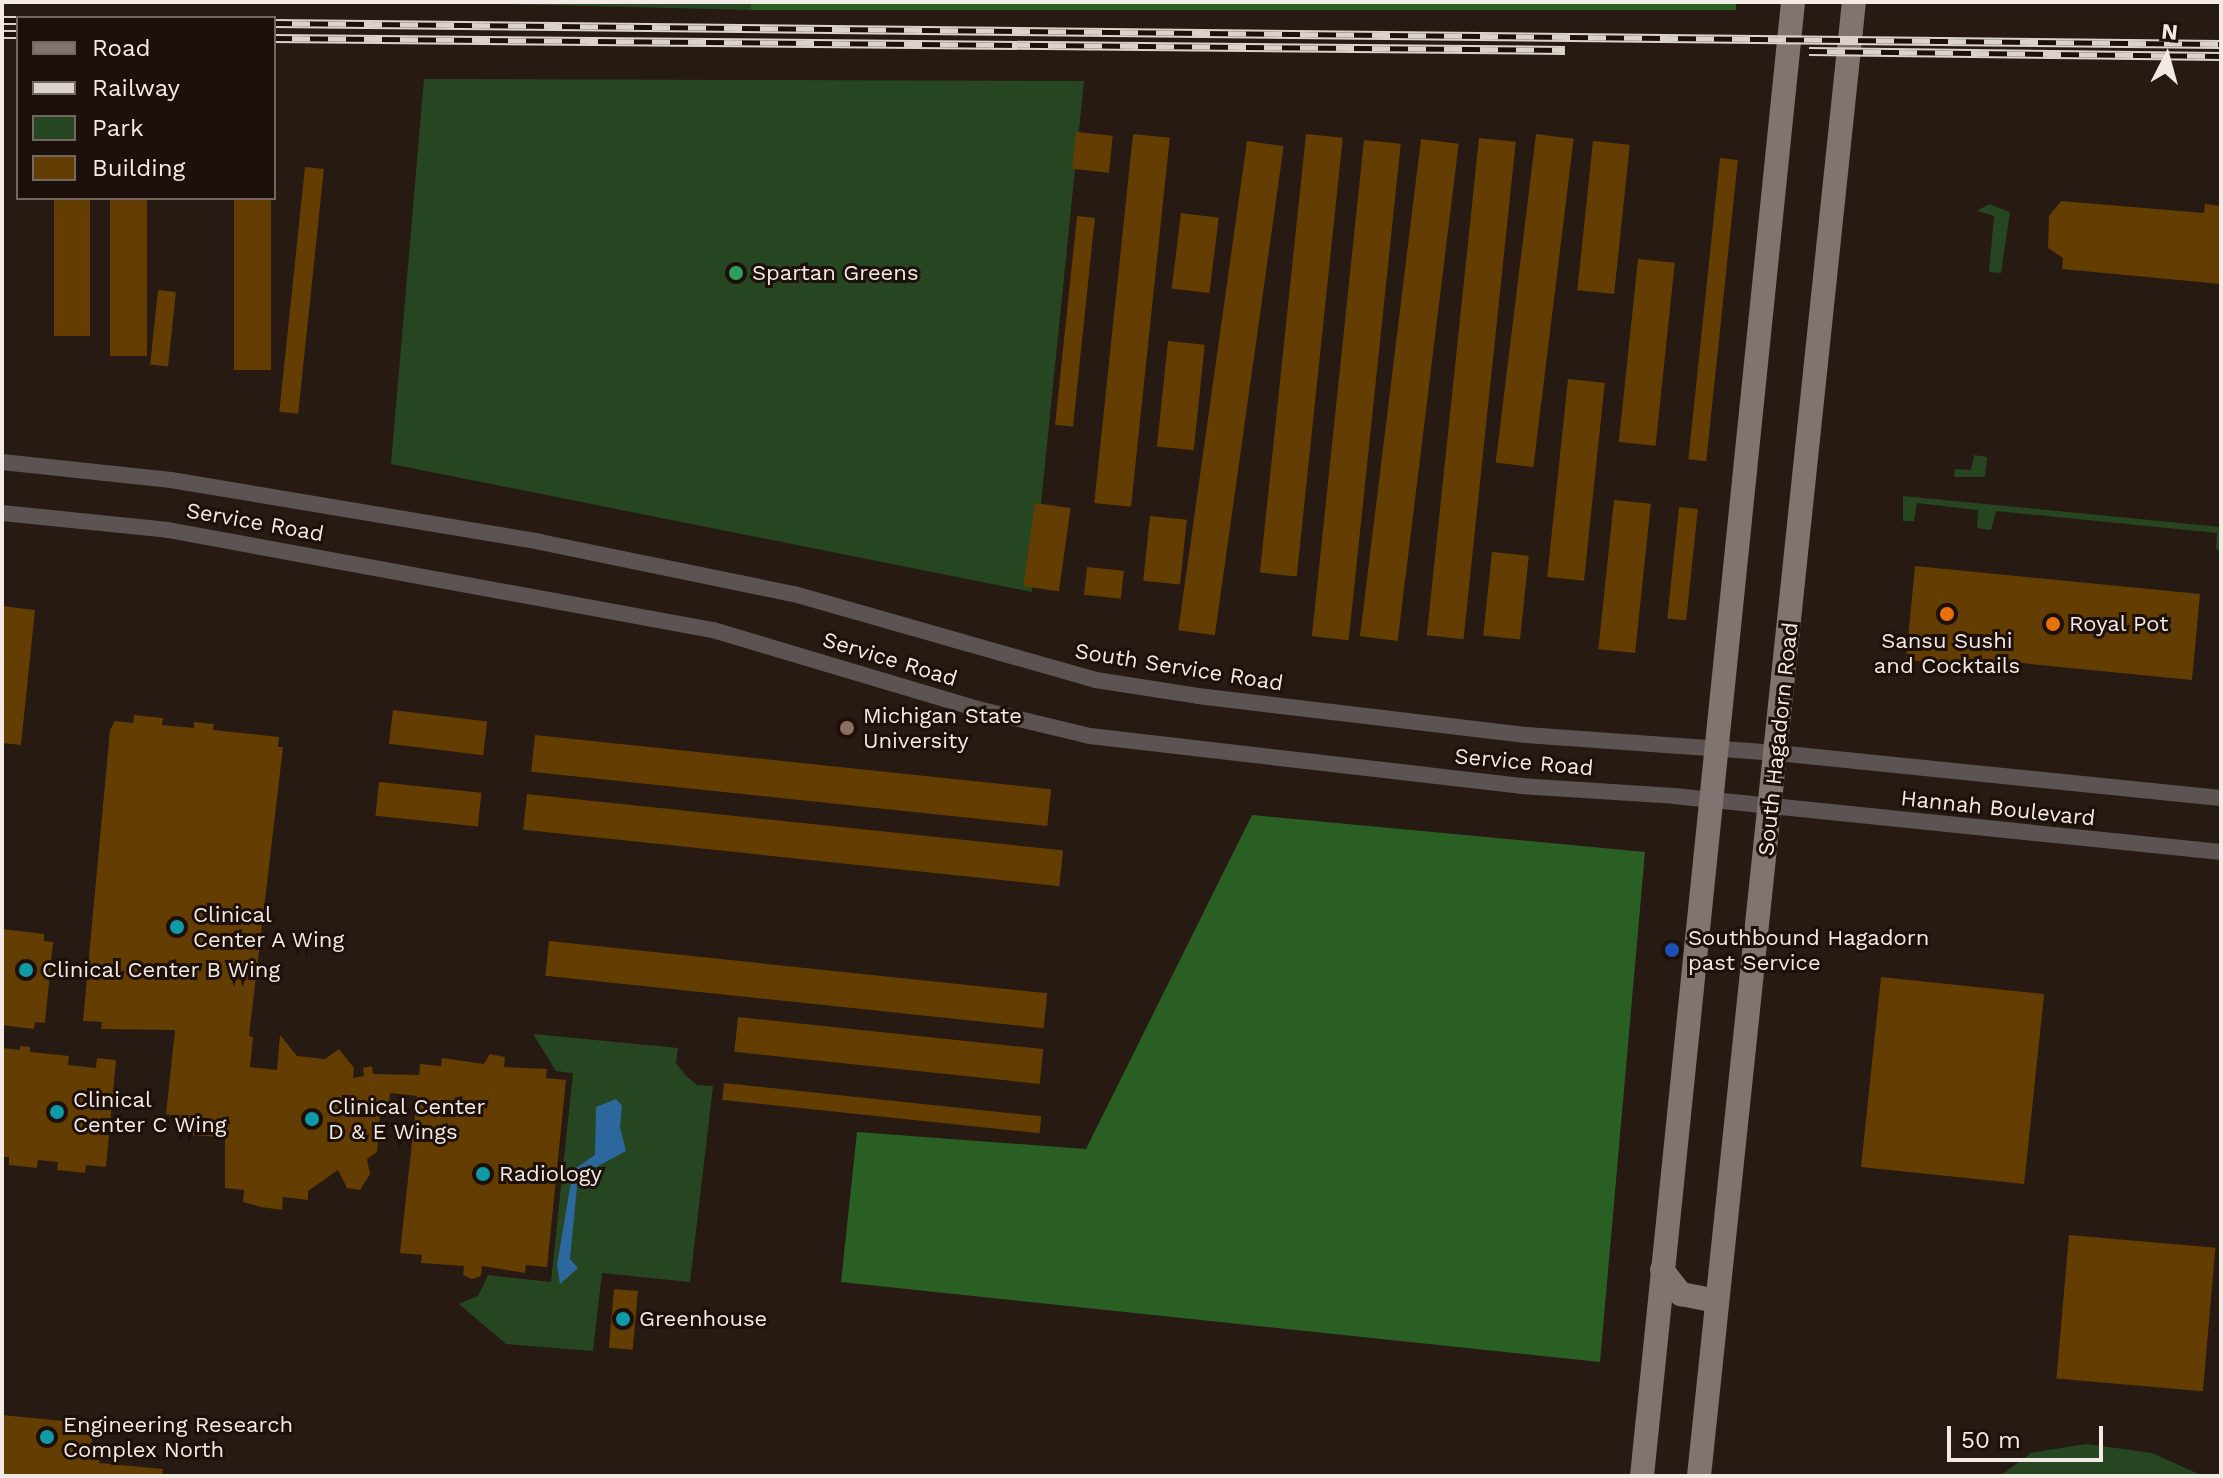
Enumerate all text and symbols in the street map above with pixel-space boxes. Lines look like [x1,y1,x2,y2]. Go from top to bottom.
legend [16,16,276,200]
north arrow [2127,16,2207,96]
text: N [2160,18,2179,45]
text: Road [92,34,151,62]
text: Railway [92,74,180,102]
text: Park [92,114,144,142]
text: Building [92,154,185,182]
place label: Spartan Greens [752,260,918,286]
marker: Spartan Greens [727,264,745,282]
street label: Service Road [184,497,326,547]
marker: Sansu Sushi and Cocktails [1938,605,1956,623]
place label: Royal Pot [2069,611,2169,637]
marker: Royal Pot [2044,615,2062,633]
street label: South Hagadorn Road [1753,621,1803,857]
street label: Service Road [820,626,960,692]
place label: Sansu Sushi and Cocktails [1874,627,2020,678]
street label: South Service Road [1073,637,1285,697]
place label: Michigan State University [863,702,1022,754]
marker: Michigan State University [838,719,856,737]
street label: Service Road [1453,743,1595,781]
street label: Hannah Boulevard [1899,785,2097,831]
place label: Clinical Center A Wing [193,901,347,952]
marker: Clinical Center A Wing [168,918,186,936]
place label: Southbound Hagadorn past Service [1688,924,1929,976]
marker: Southbound Hagadorn past Service [1663,941,1681,959]
place label: Clinical Center B Wing [42,957,282,983]
marker: Clinical Center B Wing [17,961,35,979]
place label: Clinical Center C Wing [73,1086,228,1138]
place label: Clinical Center D & E Wings [328,1093,486,1144]
marker: Clinical Center C Wing [48,1103,66,1121]
marker: Clinical Center D & E Wings [303,1110,321,1128]
place label: Radiology [499,1161,602,1187]
marker: Radiology [474,1165,492,1183]
place label: Greenhouse [639,1306,767,1332]
marker: Greenhouse [614,1310,632,1328]
scale bar [1951,1410,2107,1460]
place label: Engineering Research Complex North [63,1411,293,1462]
text: 50 m [1961,1426,2021,1454]
marker: Engineering Research Complex North [38,1428,56,1446]

